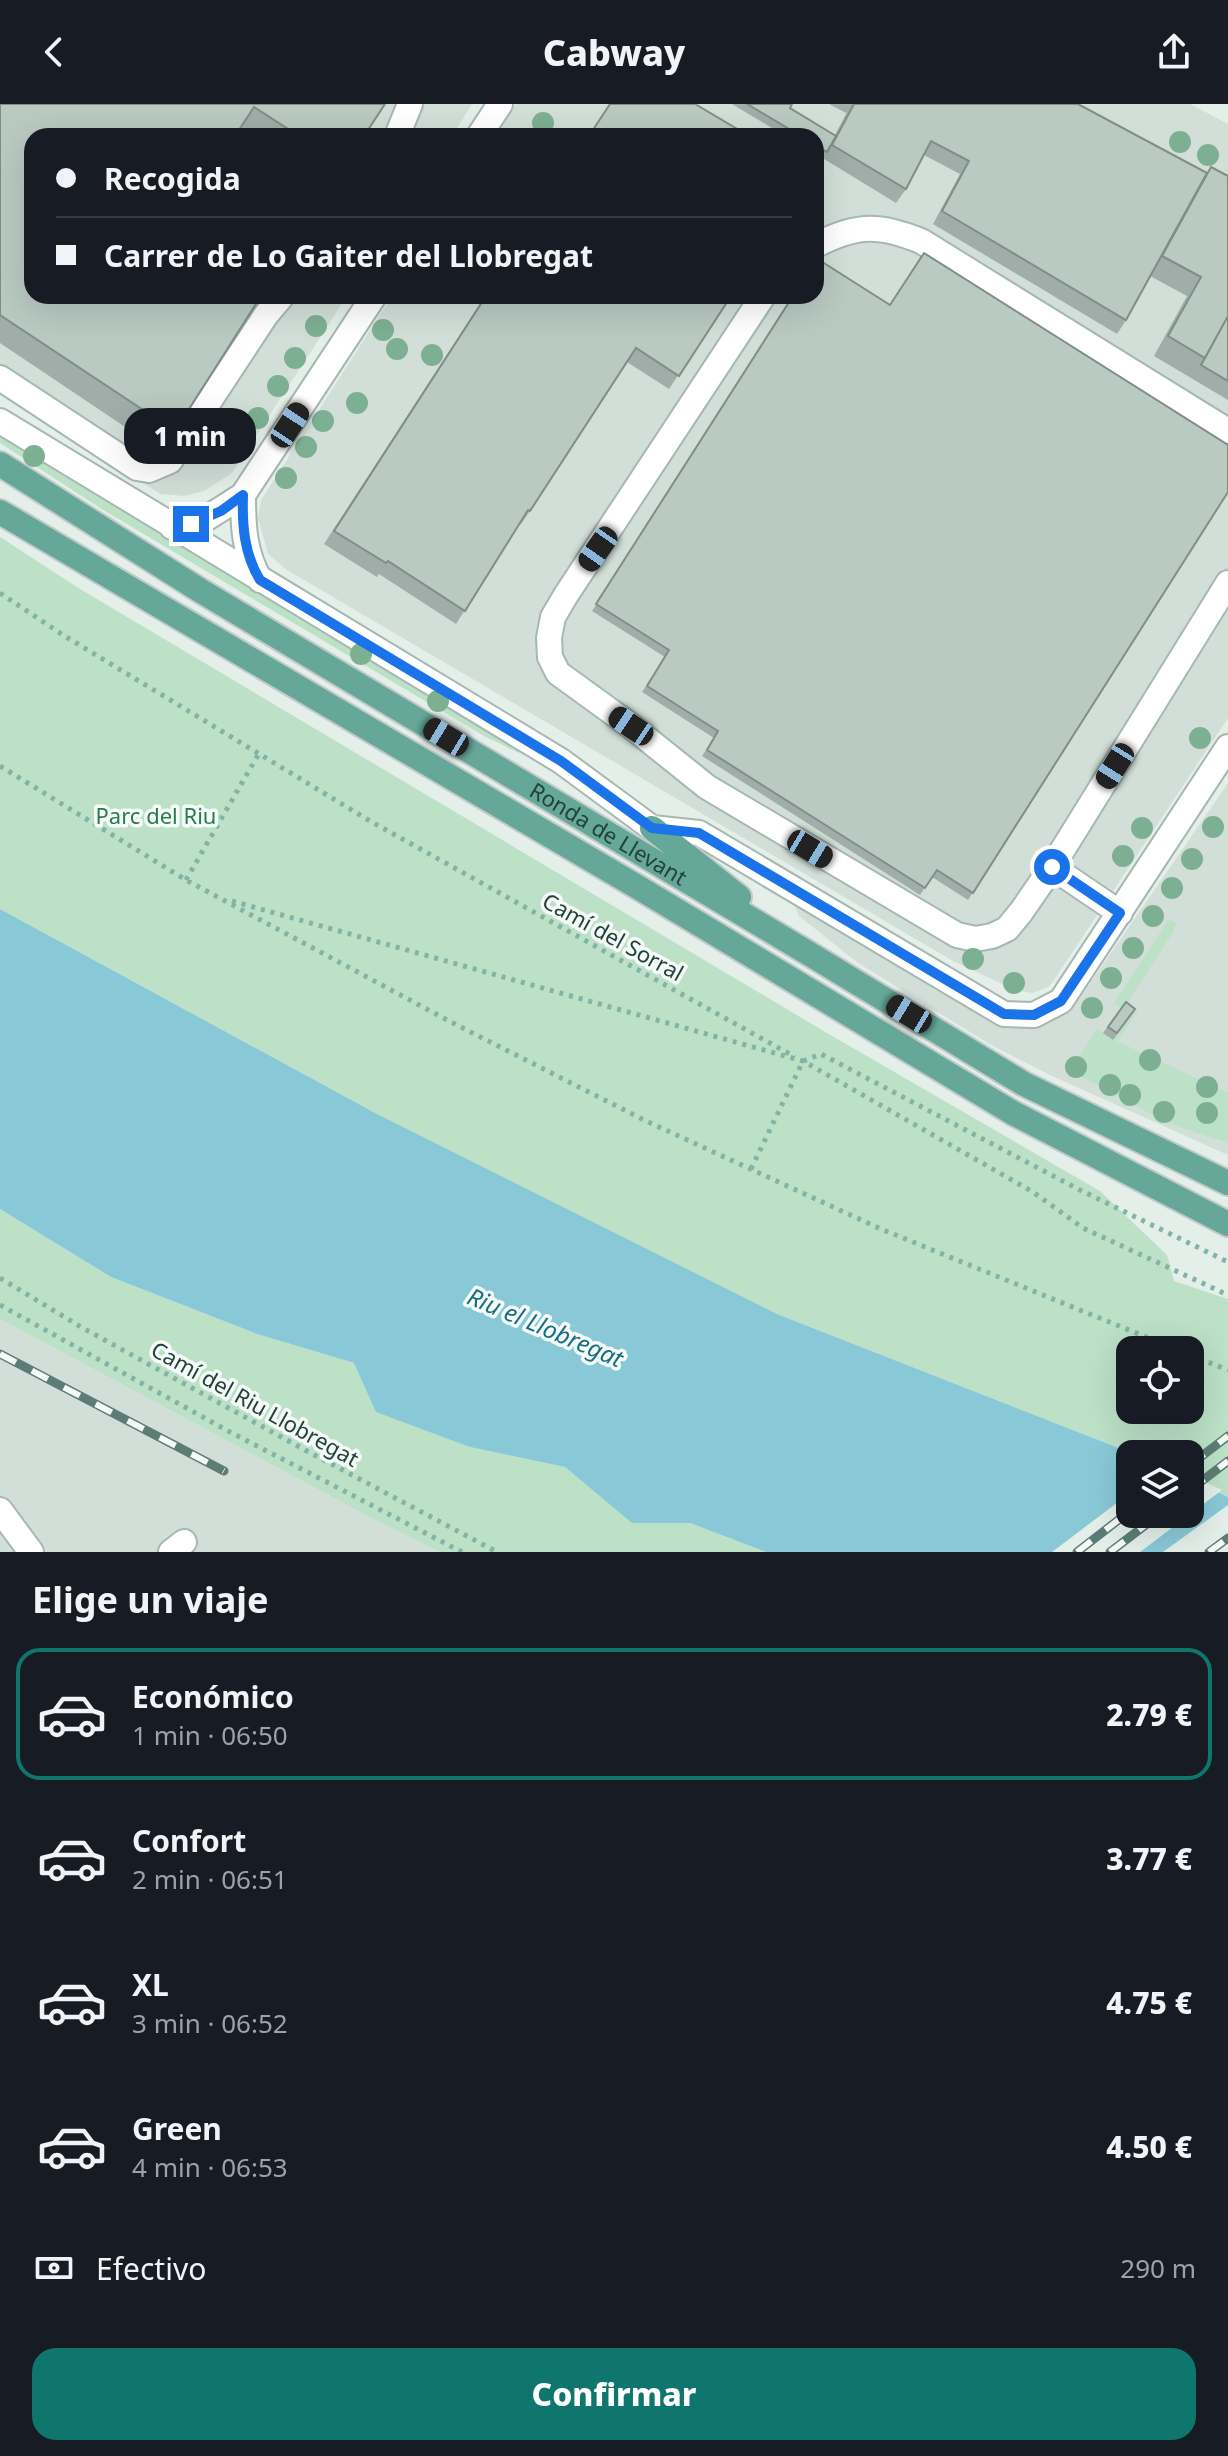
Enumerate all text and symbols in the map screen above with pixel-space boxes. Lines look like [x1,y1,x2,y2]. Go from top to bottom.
text: Cabway [543,28,685,77]
icon: back [32,30,76,74]
icon: share [1152,30,1196,74]
text: Recogida [104,158,241,199]
text: Carrer de Lo Gaiter del Llobregat [104,235,593,276]
car [267,398,313,452]
callout: 1 min [125,408,257,464]
text: 1 min [154,418,226,454]
route end [173,506,209,542]
car [574,522,622,576]
car [604,703,658,749]
car [419,714,473,760]
car [1092,739,1138,793]
street label: Ronda de Llevant [525,775,693,892]
park label: Parc del Riu [96,800,216,830]
car [783,826,837,872]
route start [1034,849,1070,885]
street label: Camí del Sorral [538,885,689,987]
car [882,991,936,1037]
water label: Riu el Llobregat [463,1279,629,1375]
street label: Camí del Riu Llobregat [146,1333,365,1473]
map controls [1116,1336,1204,1528]
button: locate [1116,1336,1204,1424]
button: layers [1116,1440,1204,1528]
text: Elige un viaje [32,1575,269,1624]
text: Económico [132,1676,294,1717]
icon: car [36,1678,108,1750]
text: 2.79 € [1106,1694,1192,1735]
text: 1 min · 06:50 [132,1717,288,1753]
text: Confort [132,1820,246,1861]
icon: car [36,1822,108,1894]
text: 3.77 € [1106,1838,1192,1879]
text: 2 min · 06:51 [132,1861,288,1897]
text: XL [132,1964,169,2005]
icon: car [36,1966,108,2038]
text: 4.75 € [1106,1982,1192,2023]
text: 3 min · 06:52 [132,2005,288,2041]
text: Green [132,2108,222,2149]
icon: car [36,2110,108,2182]
text: 4.50 € [1106,2126,1192,2167]
text: 4 min · 06:53 [132,2149,288,2185]
icon: cash [32,2246,76,2290]
text: Efectivo [96,2248,206,2289]
text: 290 m [1120,2250,1196,2286]
button: Confirmar [32,2348,1196,2440]

